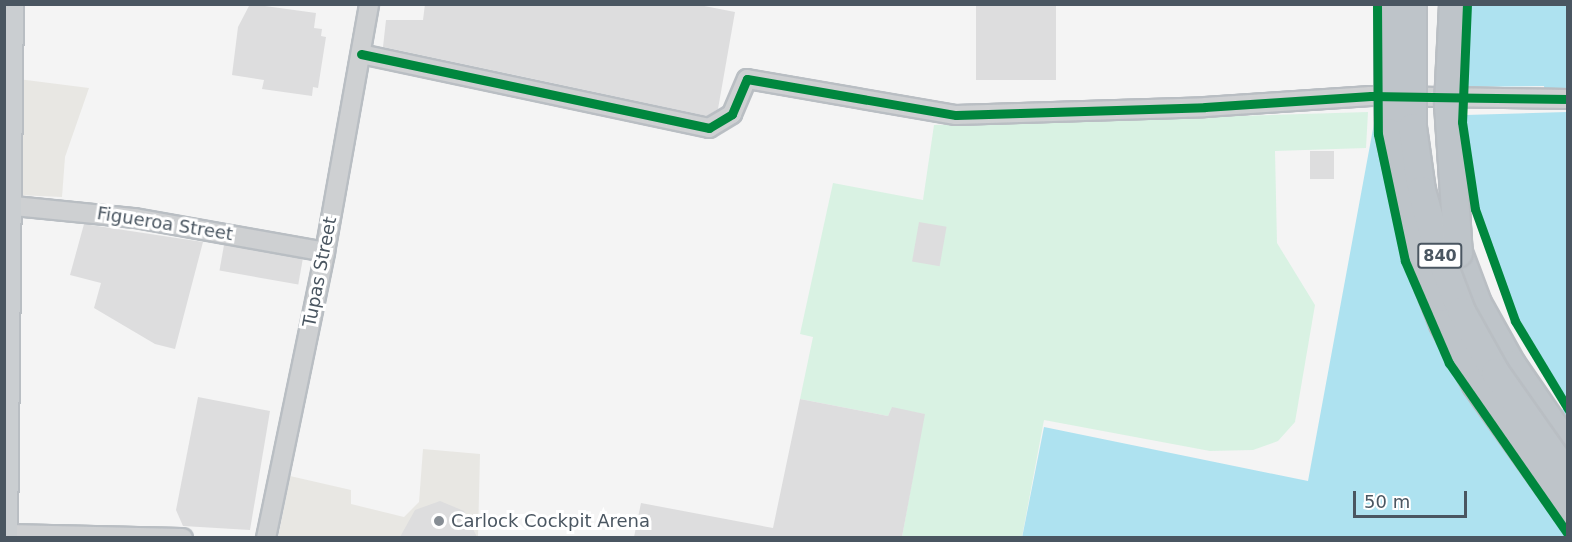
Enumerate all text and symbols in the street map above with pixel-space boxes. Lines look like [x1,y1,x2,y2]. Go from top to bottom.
street label: Figueroa Street [95,203,235,245]
street label: Tupas Street [299,215,341,329]
road number: 840 [1416,243,1464,269]
scale bar [1356,479,1470,517]
text: 50 m [1364,491,1410,512]
place label: Carlock Cockpit Arena [451,510,650,532]
marker: Carlock Cockpit Arena [432,514,446,528]

